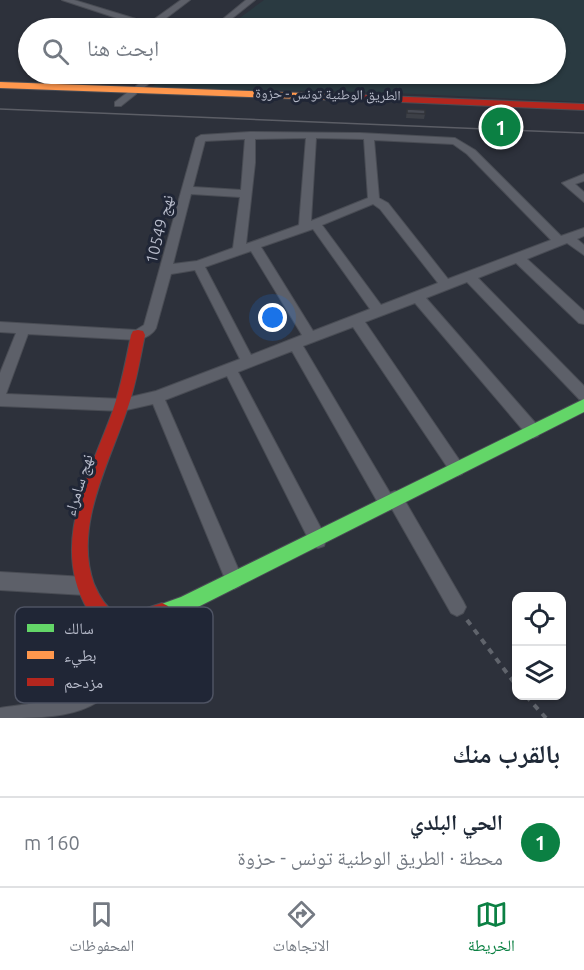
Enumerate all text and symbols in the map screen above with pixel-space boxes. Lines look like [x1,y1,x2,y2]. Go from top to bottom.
search box [18,18,566,84]
icon: search [39,35,72,68]
text: ابحث هنا [87,35,159,60]
street label: الطريق الوطنية تونس - حزوة [255,85,401,105]
pin: 1 [482,104,520,150]
street label: نهج 10549 [142,193,178,266]
your location [258,303,287,332]
street label: نهج سامراء [60,452,98,519]
map controls [512,592,566,700]
button: locate [512,592,566,646]
legend [15,607,213,703]
text: سالك [64,619,94,637]
text: بطيء [64,646,96,668]
button: layers [512,646,566,700]
text: مزدحم [64,673,103,693]
text: بالقرب منك [452,739,560,768]
text: الحي البلدي [410,809,503,834]
text: 160 m [24,831,80,854]
text: 1 [535,831,546,854]
text: محطة · الطريق الوطنية تونس - حزوة [237,846,503,869]
tab: المحفوظات [69,898,134,961]
tab: الاتجاهات [273,898,329,961]
tab: الخريطة [468,898,515,961]

